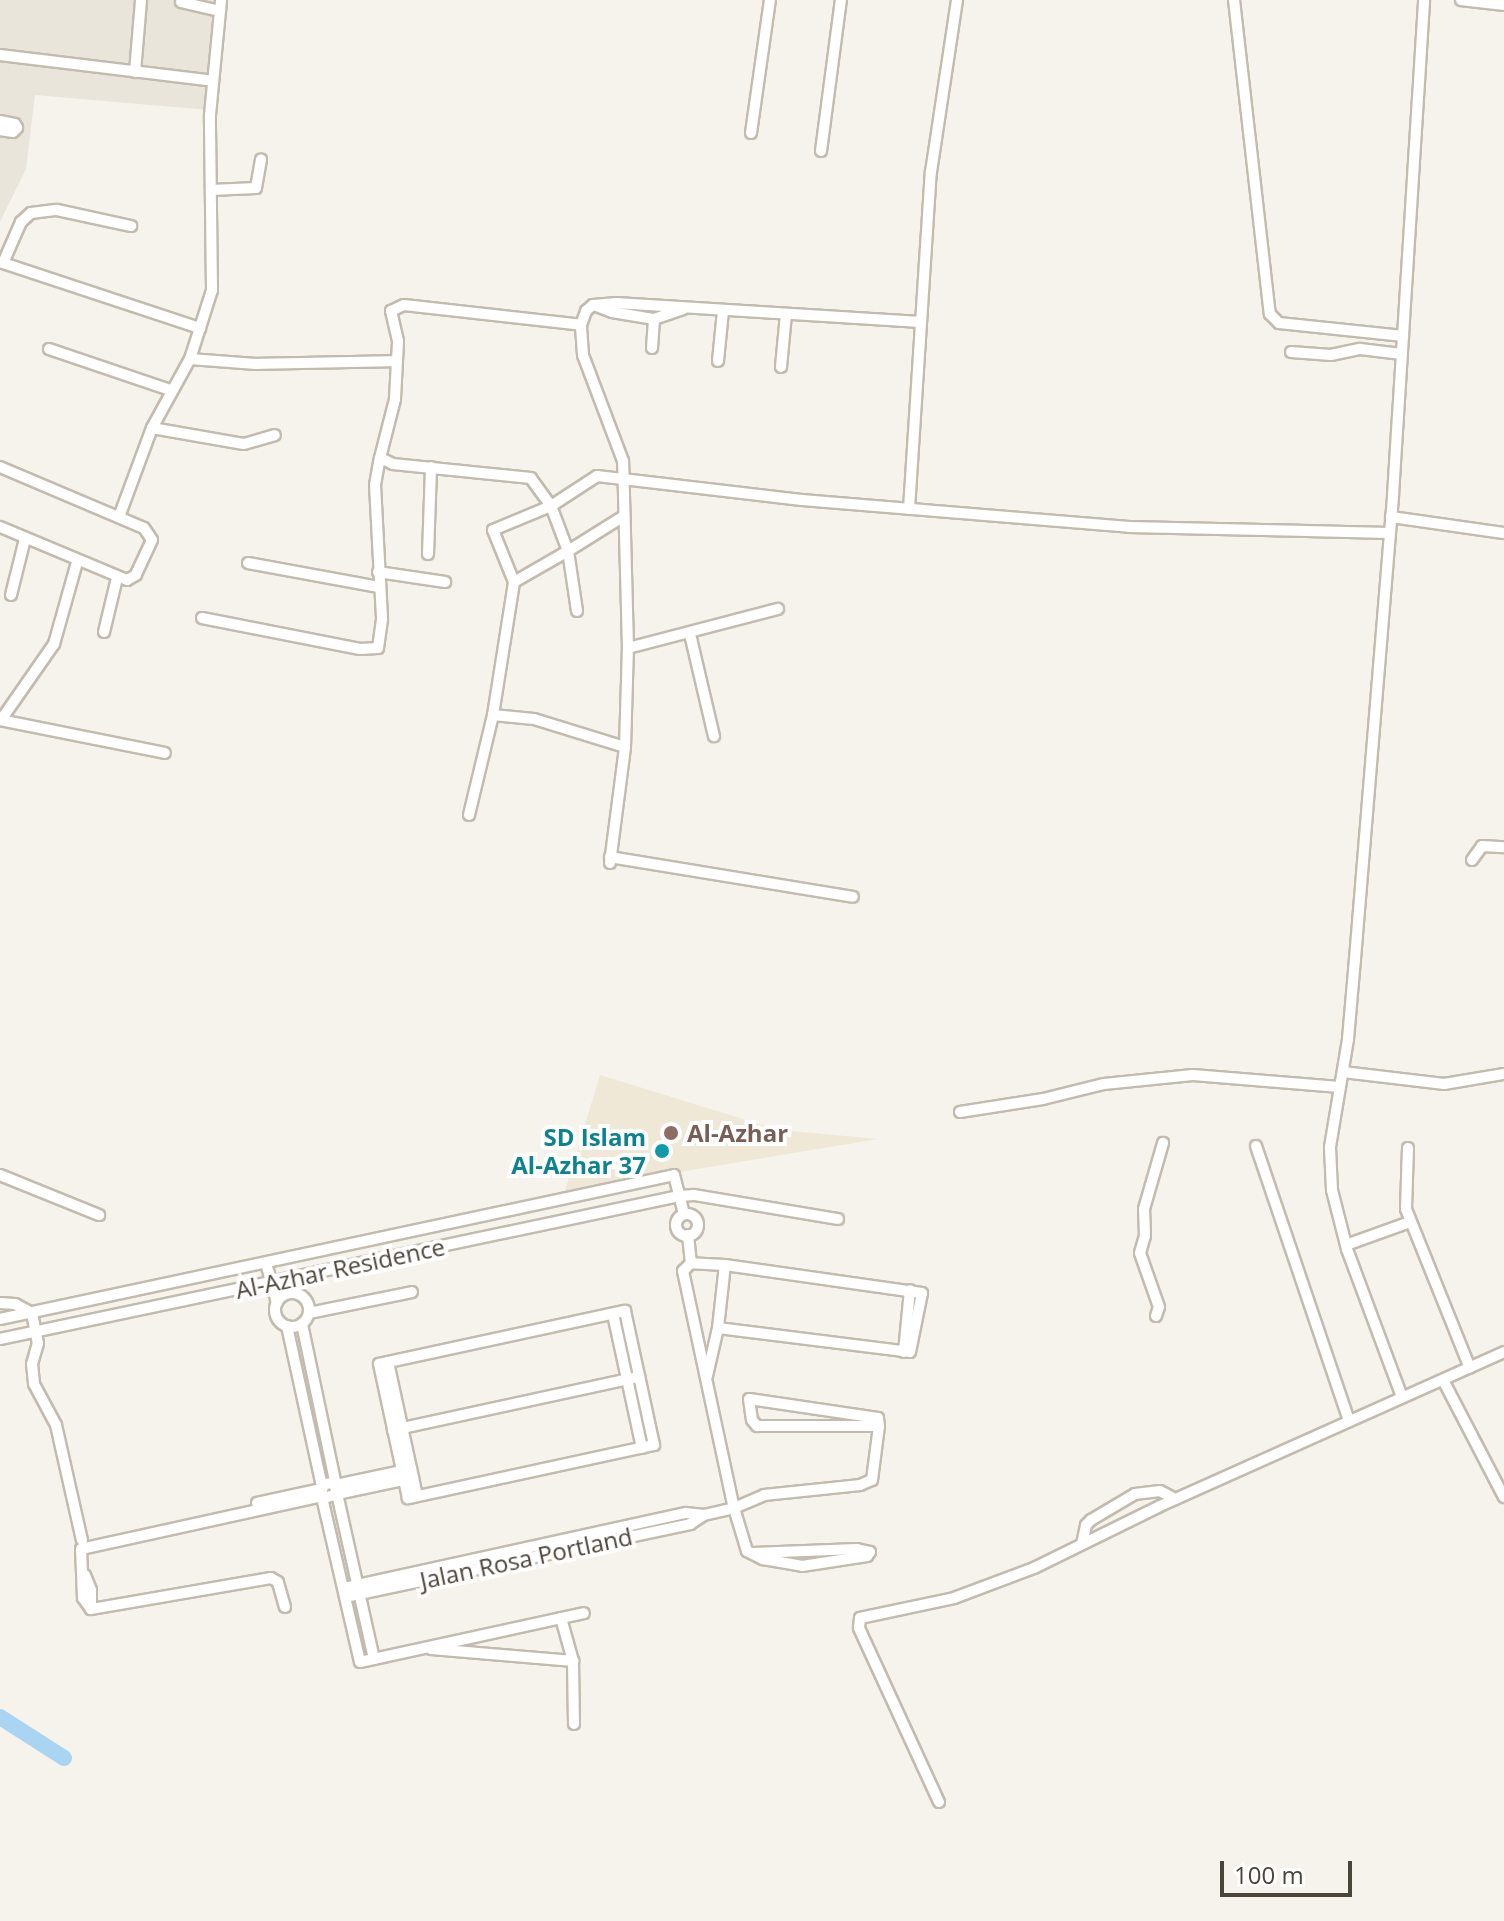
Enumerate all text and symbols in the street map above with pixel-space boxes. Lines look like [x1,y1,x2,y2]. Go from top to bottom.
place label: Al-Azhar [687,1119,788,1147]
place label: SD Islam Al-Azhar 37 [511,1123,646,1179]
marker: Al-Azhar [662,1124,680,1142]
marker: SD Islam Al-Azhar 37 [653,1142,671,1160]
street label: Al-Azhar Residence [233,1232,447,1304]
street label: Jalan Rosa Portland [417,1521,635,1595]
scale bar [1224,1845,1356,1895]
text: 100 m [1234,1858,1304,1891]

